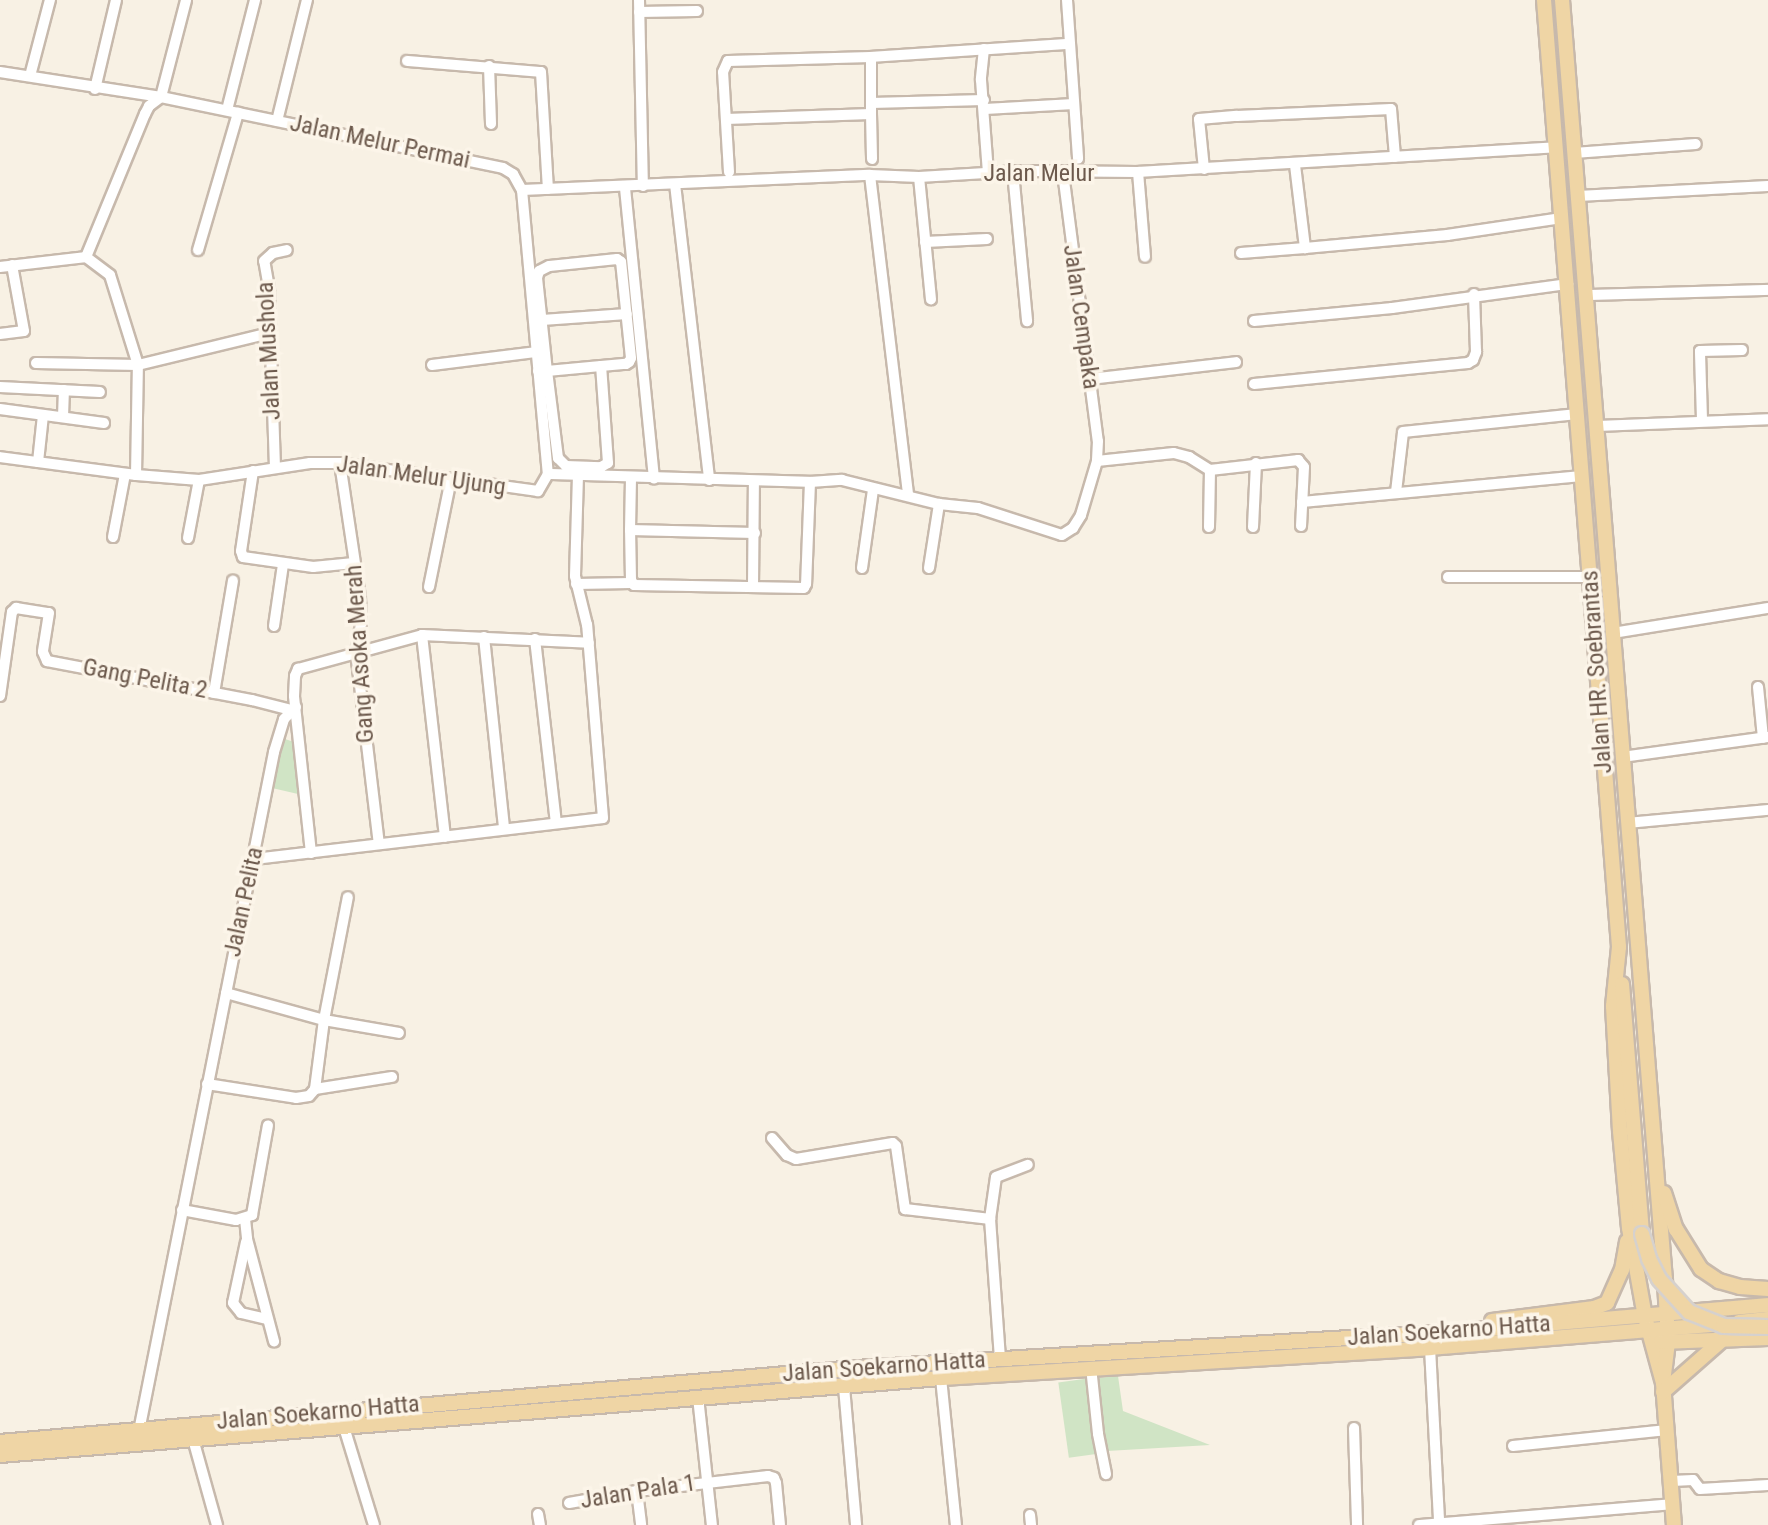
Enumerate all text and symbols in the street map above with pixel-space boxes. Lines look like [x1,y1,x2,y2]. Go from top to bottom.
street label: Jalan Melur Permai [287,109,473,175]
street label: Jalan Melur [983,160,1095,188]
street label: Jalan Cempaka [1057,243,1105,391]
street label: Jalan Mushola [251,281,287,421]
street label: Jalan Melur Ujung [335,450,507,502]
street label: Gang Asoka Merah [339,564,381,744]
street label: Jalan HR. Soebrantas [1576,569,1618,775]
street label: Gang Pelita 2 [80,653,210,705]
street label: Jalan Pelita [218,845,270,959]
street label: Jalan Soekarno Hatta [1346,1310,1552,1352]
street label: Jalan Soekarno Hatta [781,1346,987,1388]
street label: Jalan Soekarno Hatta [215,1390,421,1436]
street label: Jalan Pala 1 [578,1469,698,1515]

